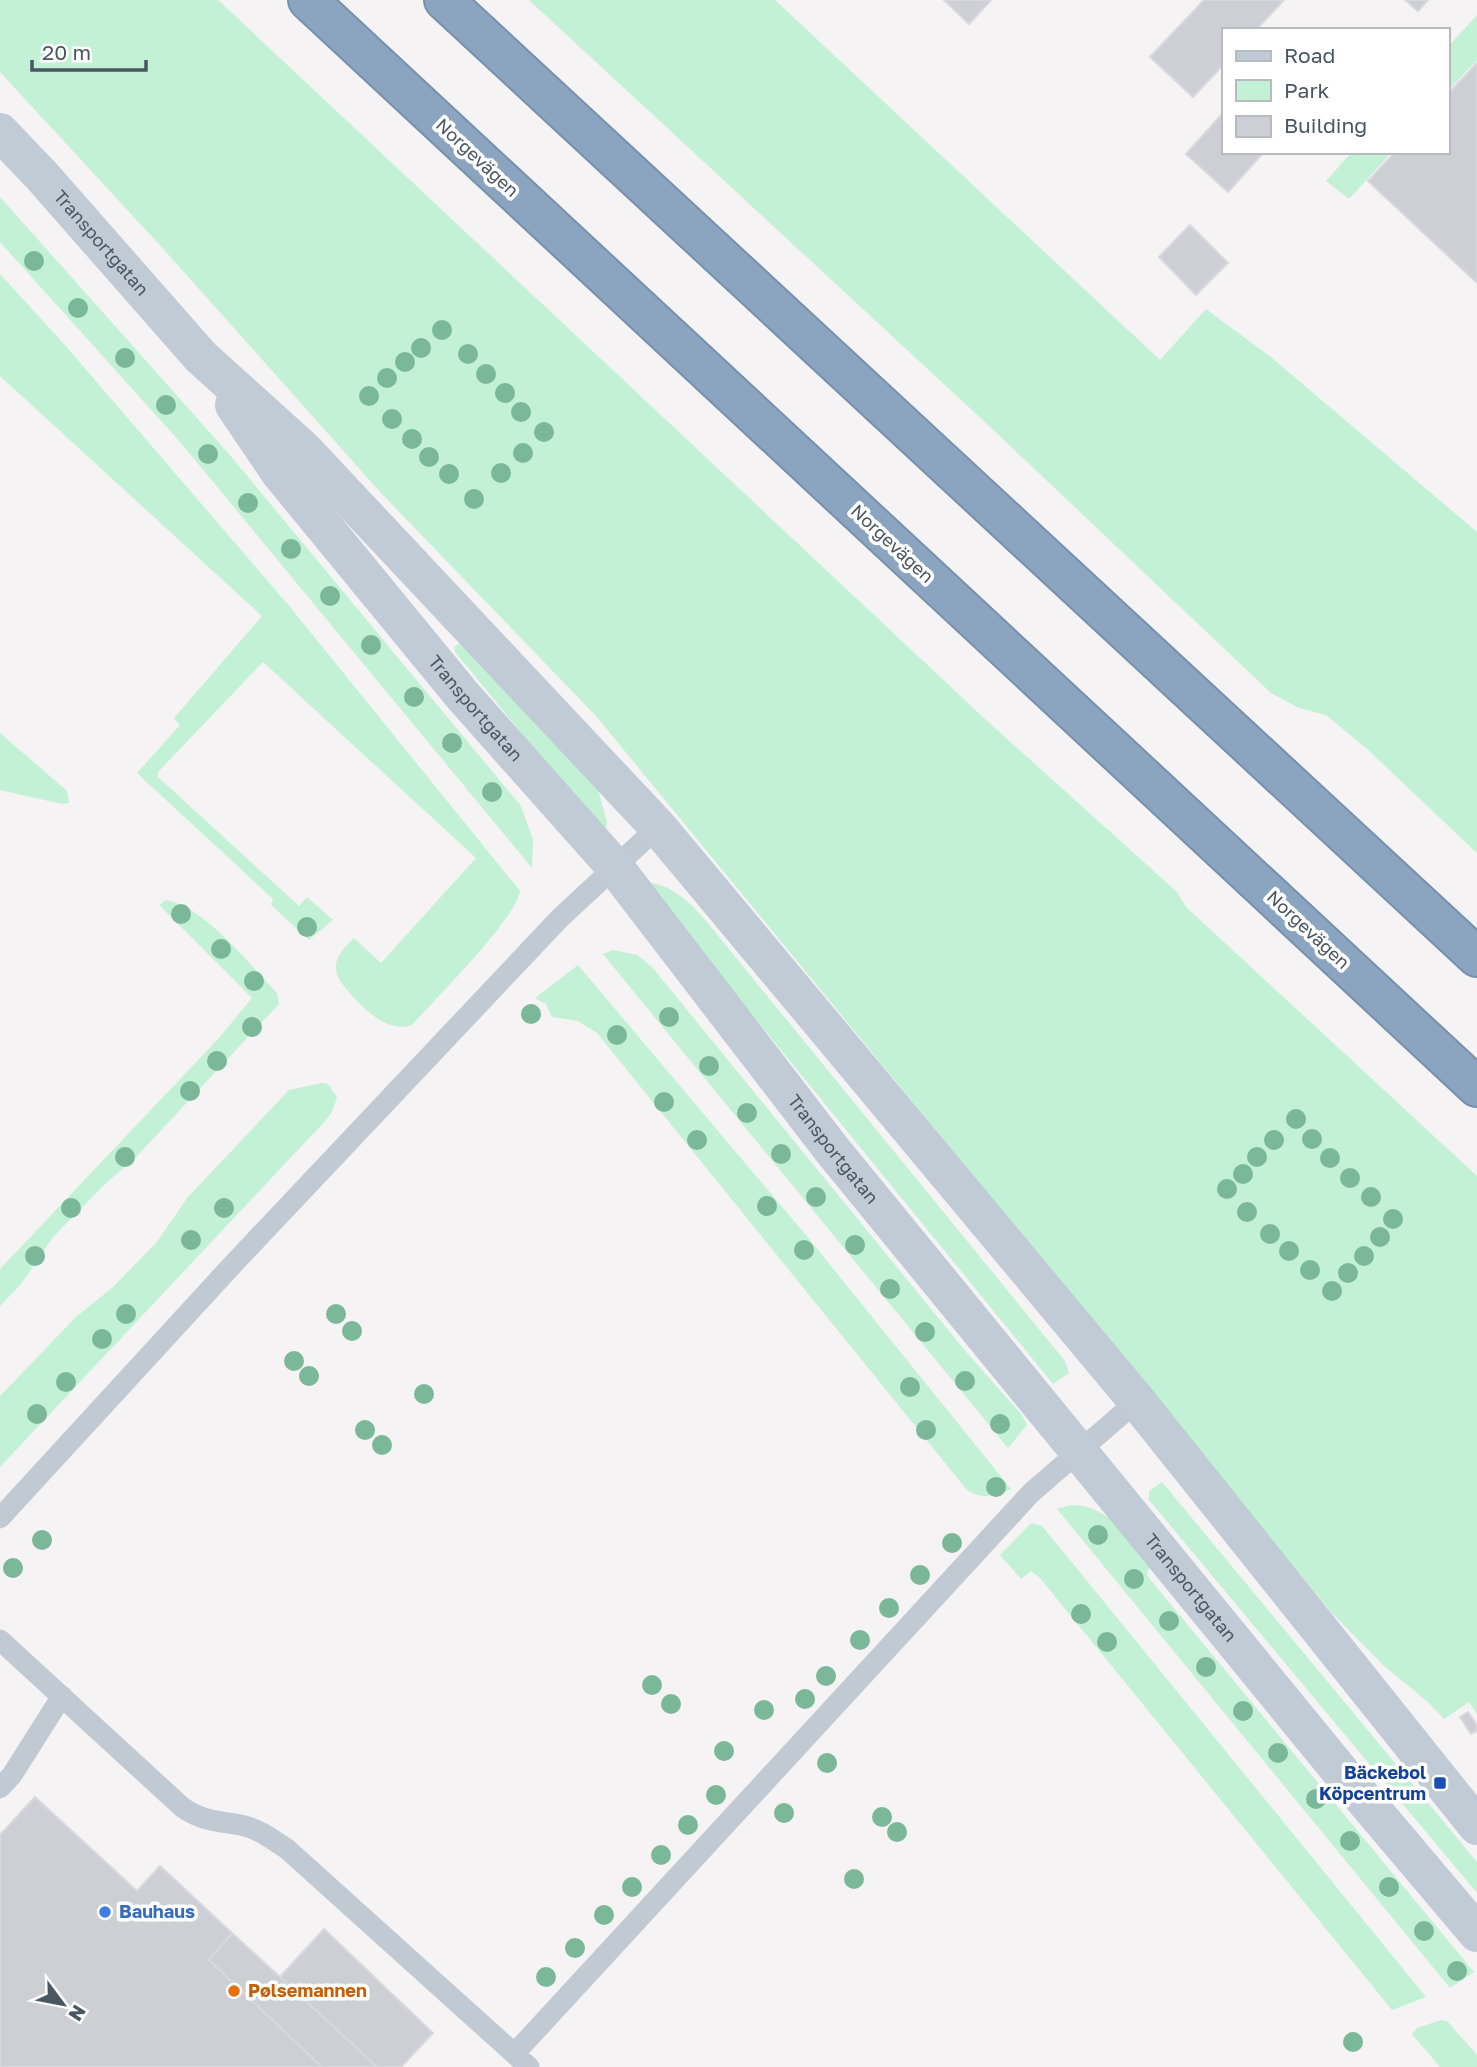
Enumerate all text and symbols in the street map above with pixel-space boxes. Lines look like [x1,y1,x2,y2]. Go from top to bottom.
scale bar [32,28,145,72]
legend [1222,28,1449,154]
text: 20 m [42,39,91,65]
text: Road [1284,42,1335,68]
text: Park [1284,77,1330,103]
text: Building [1284,112,1367,138]
street label: Norgevägen [432,113,524,201]
street label: Transportgatan [49,185,154,300]
street label: Norgevägen [847,499,939,587]
street label: Transportgatan [424,650,528,765]
street label: Norgevägen [1263,885,1355,973]
street label: Transportgatan [784,1090,884,1208]
street label: Transportgatan [1141,1529,1242,1646]
place label: Bäckebol Köpcentrum [1319,1761,1426,1804]
marker: Bäckebol Köpcentrum [1432,1775,1448,1791]
place label: Bauhaus [119,1900,195,1922]
marker: Bauhaus [97,1904,113,1920]
north arrow [28,1969,98,2039]
place label: Pølsemannen [248,1979,367,2001]
marker: Pølsemannen [226,1983,242,1999]
text: N [64,2001,91,2025]

